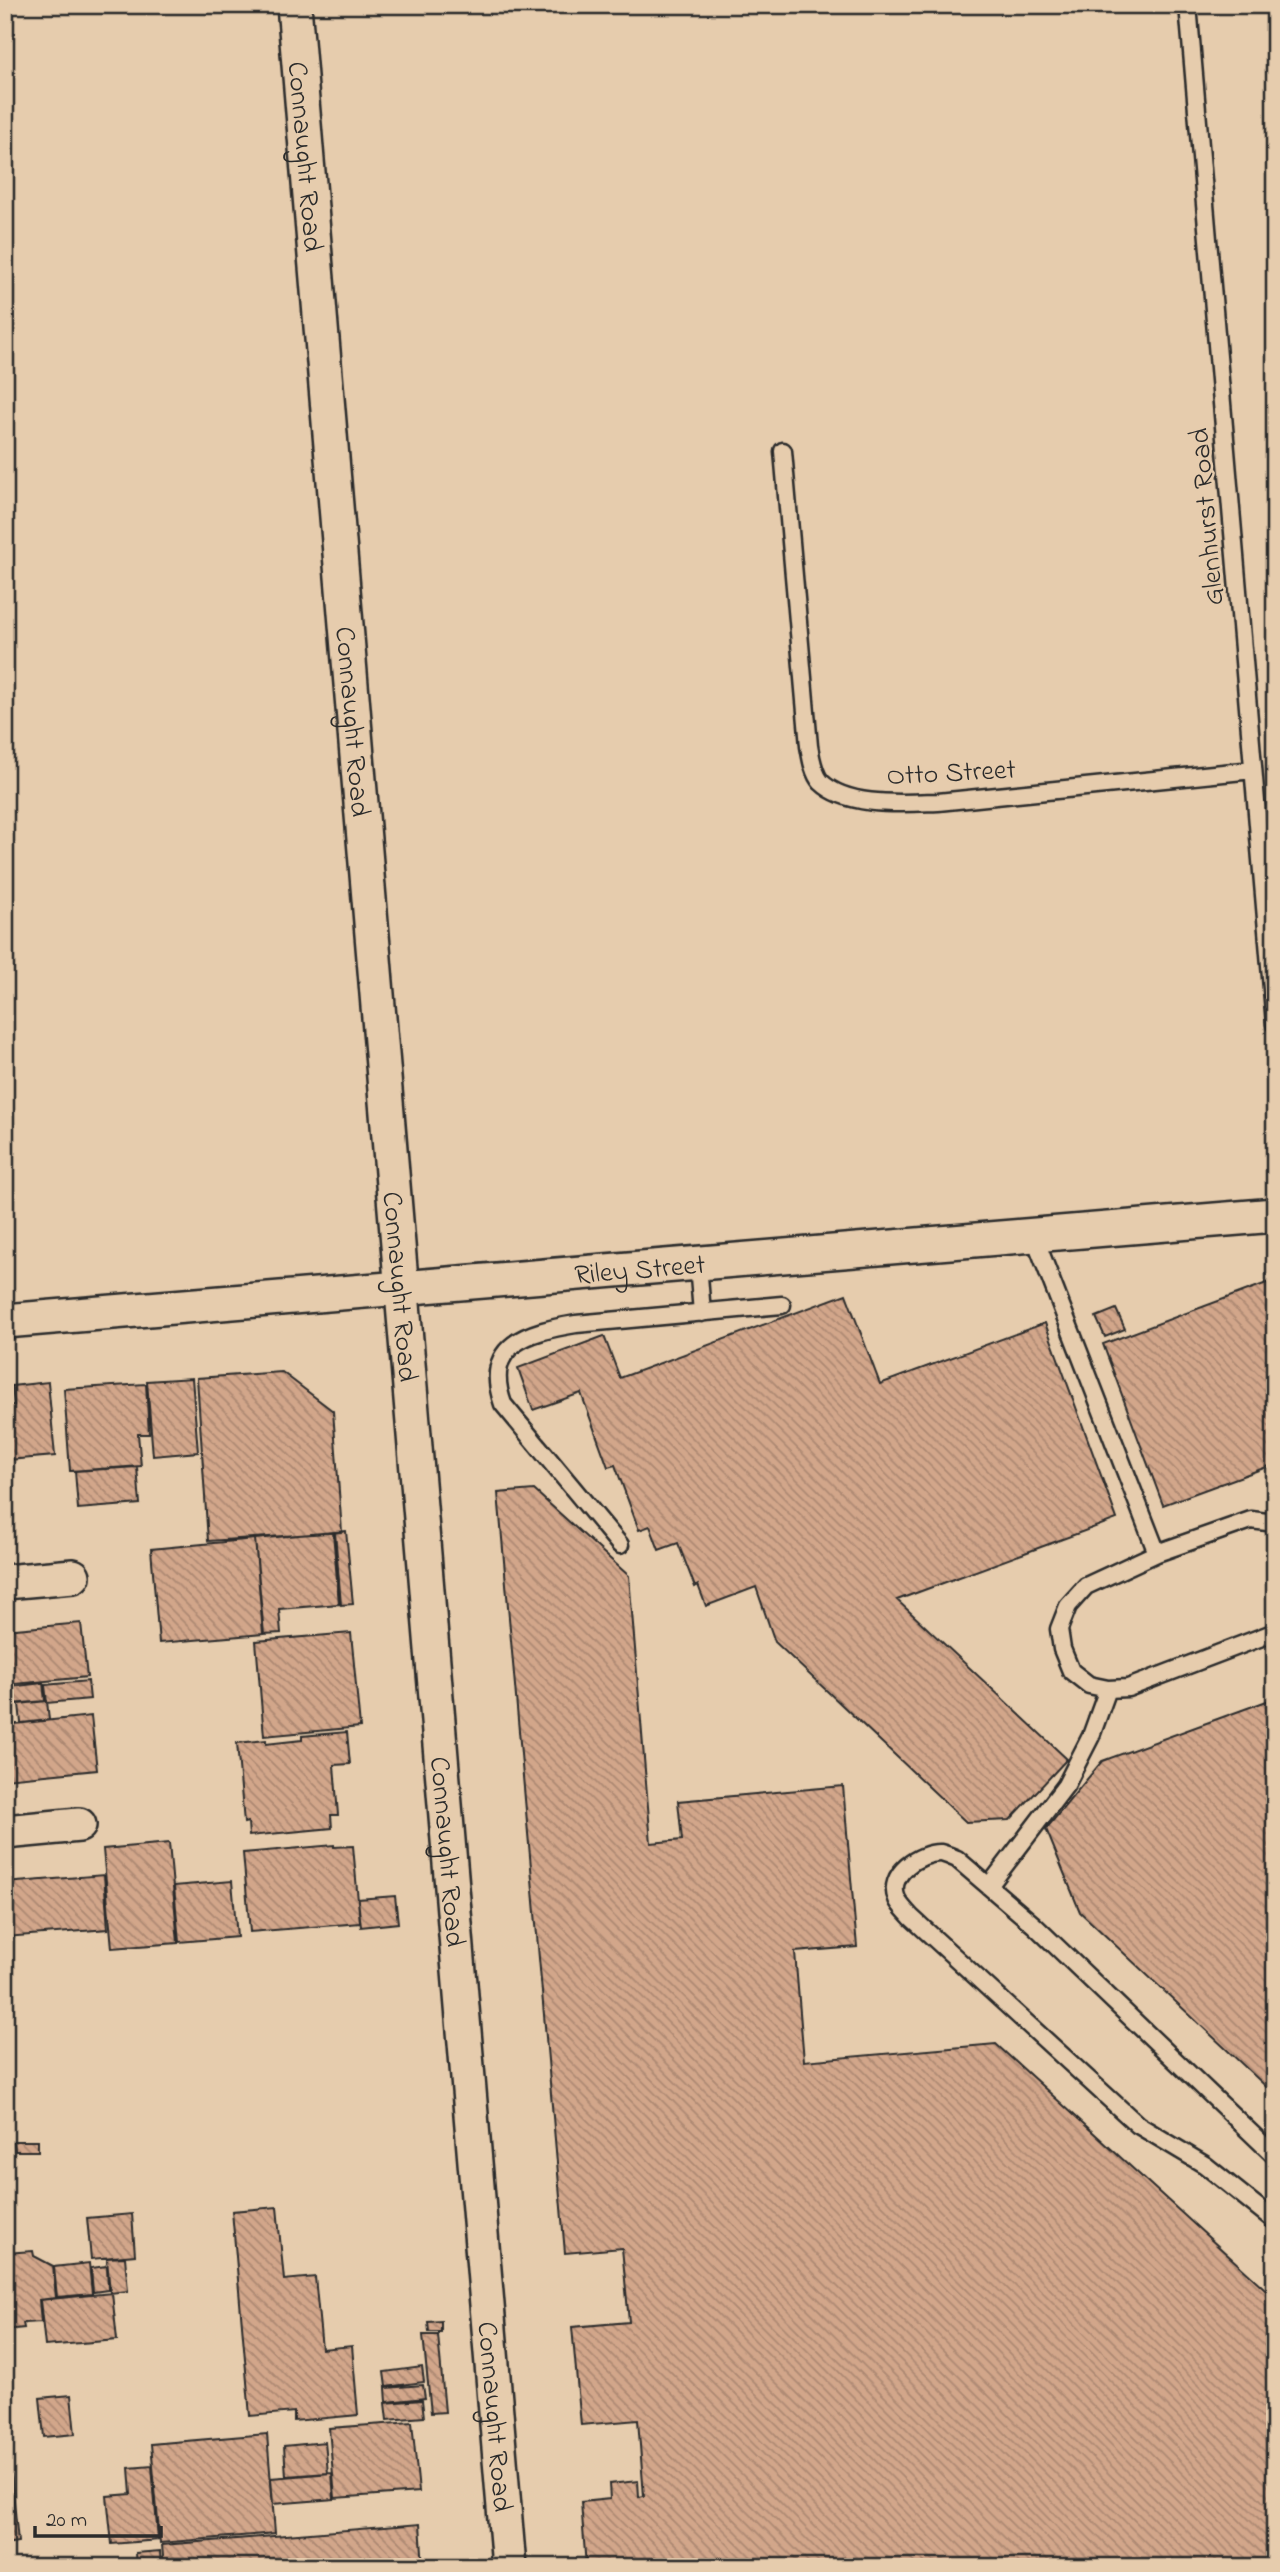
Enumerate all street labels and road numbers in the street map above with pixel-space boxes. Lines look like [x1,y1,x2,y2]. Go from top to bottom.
street label: Connaught Road [275,60,332,254]
street label: Glenhurst Road [1180,426,1237,607]
street label: Connaught Road [322,625,379,819]
street label: Otto Street [886,751,1017,798]
street label: Connaught Road [370,1190,426,1384]
street label: Riley Street [573,1246,707,1297]
street label: Connaught Road [417,1755,474,1949]
street label: Connaught Road [464,2320,521,2514]

